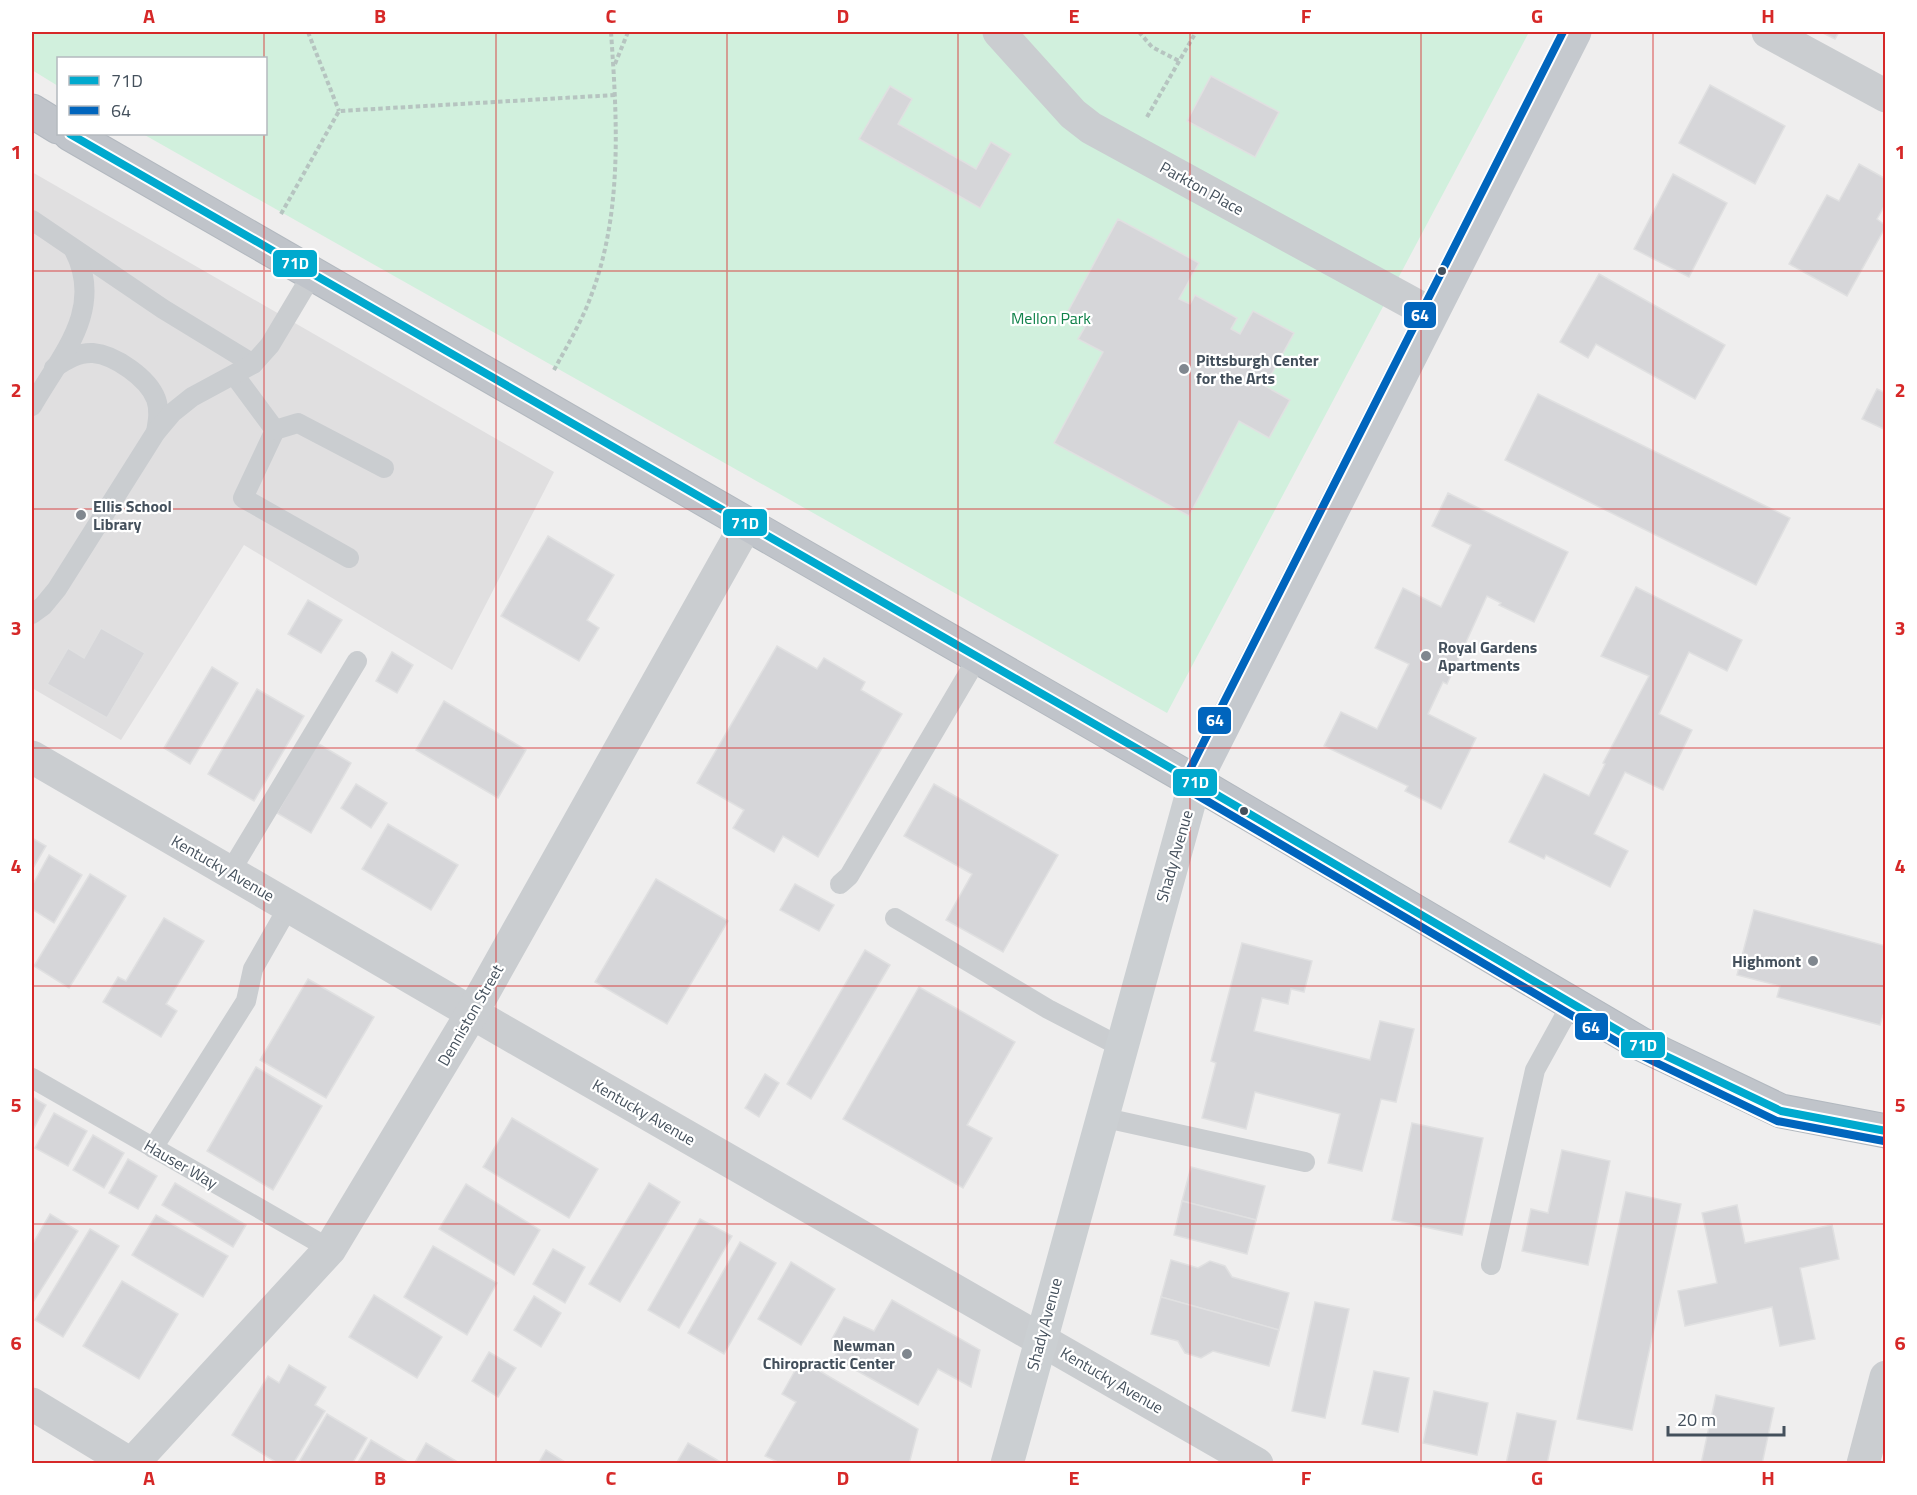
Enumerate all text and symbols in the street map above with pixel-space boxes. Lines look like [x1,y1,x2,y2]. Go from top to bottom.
text: A [143,0,155,31]
text: B [374,0,386,31]
text: C [606,0,617,31]
text: D [837,0,849,31]
text: E [1068,0,1080,31]
text: F [1301,0,1312,31]
text: G [1531,0,1543,31]
text: H [1761,0,1775,31]
legend [57,57,267,135]
text: 71D [111,67,143,94]
text: 64 [111,97,131,124]
text: 1 [10,136,22,167]
text: 1 [1894,136,1906,167]
street label: Parkton Place [1156,155,1248,221]
line badge: 71D [272,249,318,278]
text: 71D [281,251,309,275]
unlabelled marker [1436,265,1448,277]
line badge: 64 [1403,301,1437,329]
text: 64 [1411,303,1429,327]
park label: Mellon Park [1011,306,1091,330]
place label: Pittsburgh Center for the Arts [1196,348,1319,390]
marker: Pittsburgh Center for the Arts [1177,362,1191,376]
text: 2 [10,374,22,405]
text: 2 [1894,374,1906,405]
place label: Ellis School Library [93,494,172,536]
marker: Ellis School Library [74,508,88,522]
line badge: 71D [722,508,768,537]
text: 71D [731,511,759,535]
text: 3 [10,612,22,643]
text: 3 [1894,612,1906,643]
place label: Royal Gardens Apartments [1438,635,1537,677]
marker: Royal Gardens Apartments [1419,649,1433,663]
line badge: 64 [1197,706,1232,735]
text: 64 [1206,708,1224,732]
line badge: 71D [1172,768,1218,797]
text: 71D [1181,770,1209,794]
unlabelled marker [1238,805,1250,817]
street label: Shady Avenue [1149,807,1199,905]
street label: Kentucky Avenue [167,829,279,907]
text: 4 [10,850,22,881]
text: 4 [1894,850,1906,881]
place label: Highmont [1732,949,1801,973]
marker: Highmont [1806,954,1820,968]
street label: Denniston Street [431,959,509,1070]
line badge: 64 [1574,1012,1609,1041]
text: 64 [1582,1015,1600,1039]
line badge: 71D [1620,1031,1666,1059]
text: 71D [1629,1033,1657,1057]
street label: Kentucky Avenue [588,1073,700,1151]
text: 5 [10,1089,22,1120]
text: 5 [1894,1089,1906,1120]
street label: Hauser Way [140,1133,223,1195]
street label: Shady Avenue [1020,1275,1068,1373]
text: 6 [10,1327,22,1358]
text: 6 [1894,1327,1906,1358]
place label: Newman Chiropractic Center [763,1333,895,1375]
street label: Kentucky Avenue [1056,1341,1168,1419]
marker: Newman Chiropractic Center [900,1347,914,1361]
scale bar [1668,1399,1784,1437]
text: 20 m [1677,1406,1716,1433]
text: A [143,1462,155,1493]
text: B [374,1462,386,1493]
text: C [606,1462,617,1493]
text: D [837,1462,849,1493]
text: E [1068,1462,1080,1493]
text: F [1301,1462,1312,1493]
text: G [1531,1462,1543,1493]
text: H [1761,1462,1775,1493]

